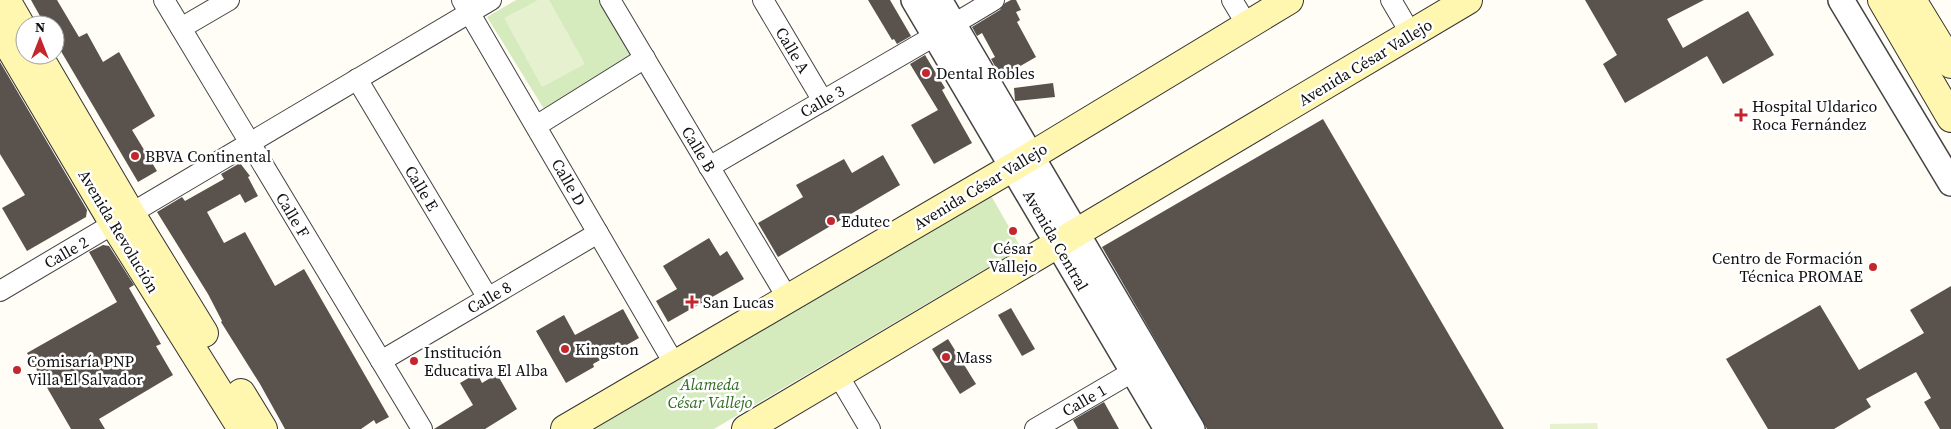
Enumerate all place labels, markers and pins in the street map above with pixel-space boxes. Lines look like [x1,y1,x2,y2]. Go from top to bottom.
place label: Dental Robles [936,62,1035,84]
marker: Dental Robles [920,67,932,79]
place label: Hospital Uldarico Roca Fernández [1752,95,1878,135]
marker: Hospital Uldarico Roca Fernández [1734,108,1748,122]
place label: BBVA Continental [145,145,271,167]
marker: BBVA Continental [129,150,141,162]
place label: Edutec [841,210,890,232]
marker: Edutec [825,215,837,227]
marker: César Vallejo [1007,225,1019,237]
place label: César Vallejo [989,237,1037,277]
place label: Centro de Formación Técnica PROMAE [1712,247,1863,287]
marker: Centro de Formación Técnica PROMAE [1867,261,1879,273]
place label: San Lucas [703,291,774,313]
marker: San Lucas [685,295,699,309]
place label: Kingston [575,338,639,360]
place label: Institución Educativa El Alba [424,341,549,381]
marker: Kingston [559,343,571,355]
place label: Mass [956,346,992,368]
place label: Comisaría PNP Villa El Salvador [27,350,143,390]
marker: Mass [940,351,952,363]
marker: Institución Educativa El Alba [408,355,420,367]
marker: Comisaría PNP Villa El Salvador [11,364,23,376]

